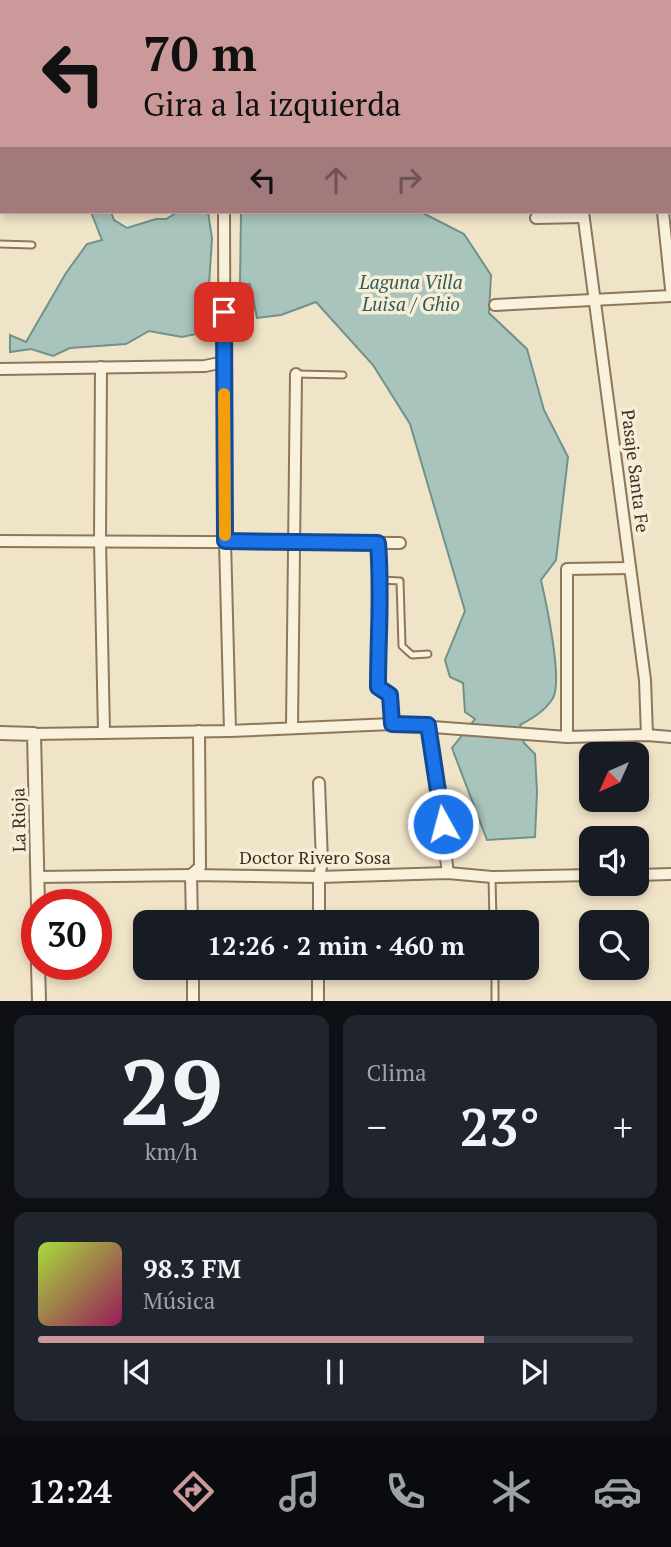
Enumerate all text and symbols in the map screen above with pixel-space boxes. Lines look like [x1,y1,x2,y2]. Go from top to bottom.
text: 70 m [143,20,257,85]
icon: left [28,28,119,119]
text: Gira a la izquierda [143,83,401,125]
icon: left [244,161,282,199]
icon: ahead [317,161,355,199]
icon: right [390,161,428,199]
water label: Laguna Villa Luisa / Ghio [358,269,463,316]
pin [194,282,254,342]
icon: arrive [205,293,243,331]
street label: Pasaje Santa Fe [617,408,655,534]
north arrow [579,742,649,812]
map controls [579,742,649,980]
position arrow [406,787,480,861]
street label: La Rioja [5,788,31,852]
button: sound [579,826,649,896]
street label: Doctor Rivero Sosa [239,845,391,869]
speed limit sign: 30 [21,889,112,980]
button: search [579,910,649,980]
text: 12:26 · 2 min · 460 m [207,928,465,962]
text: 29 [120,1030,223,1151]
text: Clima [367,1057,427,1088]
text: 23° [460,1092,540,1161]
text: − [367,1102,387,1152]
text: + [613,1102,633,1152]
text: km/h [145,1136,198,1167]
text: 98.3 FM [143,1251,241,1285]
text: Música [143,1285,215,1316]
icon: previous [118,1353,156,1391]
icon: pause [316,1353,354,1391]
icon: next [515,1353,553,1391]
icon: directions [169,1467,218,1516]
icon: music [275,1467,324,1516]
icon: phone [381,1467,430,1516]
icon: climate [487,1467,536,1516]
icon: car [593,1467,642,1516]
text: 12:24 [29,1470,112,1512]

